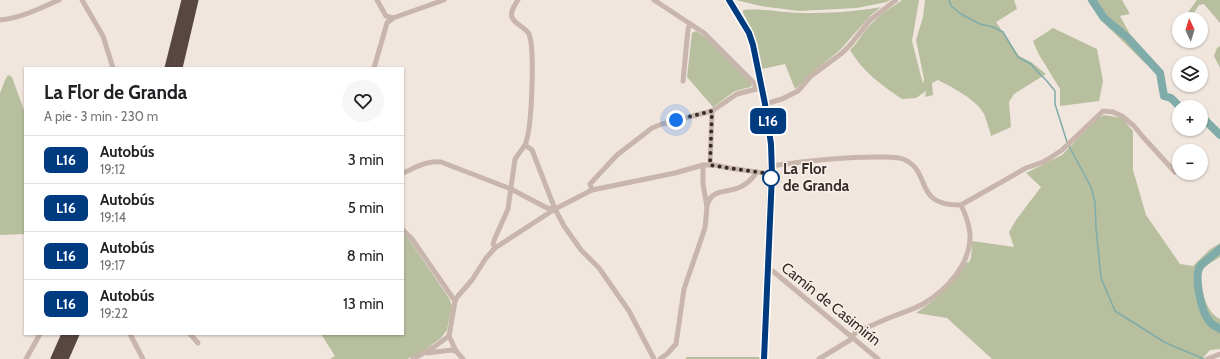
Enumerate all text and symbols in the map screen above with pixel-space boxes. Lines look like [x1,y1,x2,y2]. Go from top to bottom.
north arrow [1172,12,1208,48]
map controls [1172,12,1208,180]
button: layers [1172,56,1208,92]
button: heart [342,80,384,122]
text: La Flor de Granda [44,81,187,104]
button: + [1172,100,1208,136]
text: A pie · 3 min · 230 m [44,108,158,124]
line badge: L16 [745,108,791,134]
your location [666,110,686,130]
text: L16 [758,112,778,130]
text: Autobús [100,143,154,161]
button: − [1172,144,1208,180]
text: L16 [56,151,76,169]
text: 3 min [348,151,384,169]
place label: La Flor de Granda [783,160,850,195]
text: 19:12 [100,161,125,177]
marker: La Flor de Granda [762,169,780,187]
text: Autobús [100,191,154,209]
text: L16 [56,199,76,217]
text: 5 min [348,199,384,217]
text: 19:14 [100,209,126,225]
text: Autobús [100,239,154,257]
text: L16 [56,247,76,265]
text: 8 min [347,247,384,265]
text: 19:17 [100,257,125,273]
street label: Camín de Casimirín [778,258,884,350]
text: Autobús [100,287,154,305]
text: L16 [56,295,76,313]
text: 13 min [343,295,384,313]
text: 19:22 [100,305,128,321]

